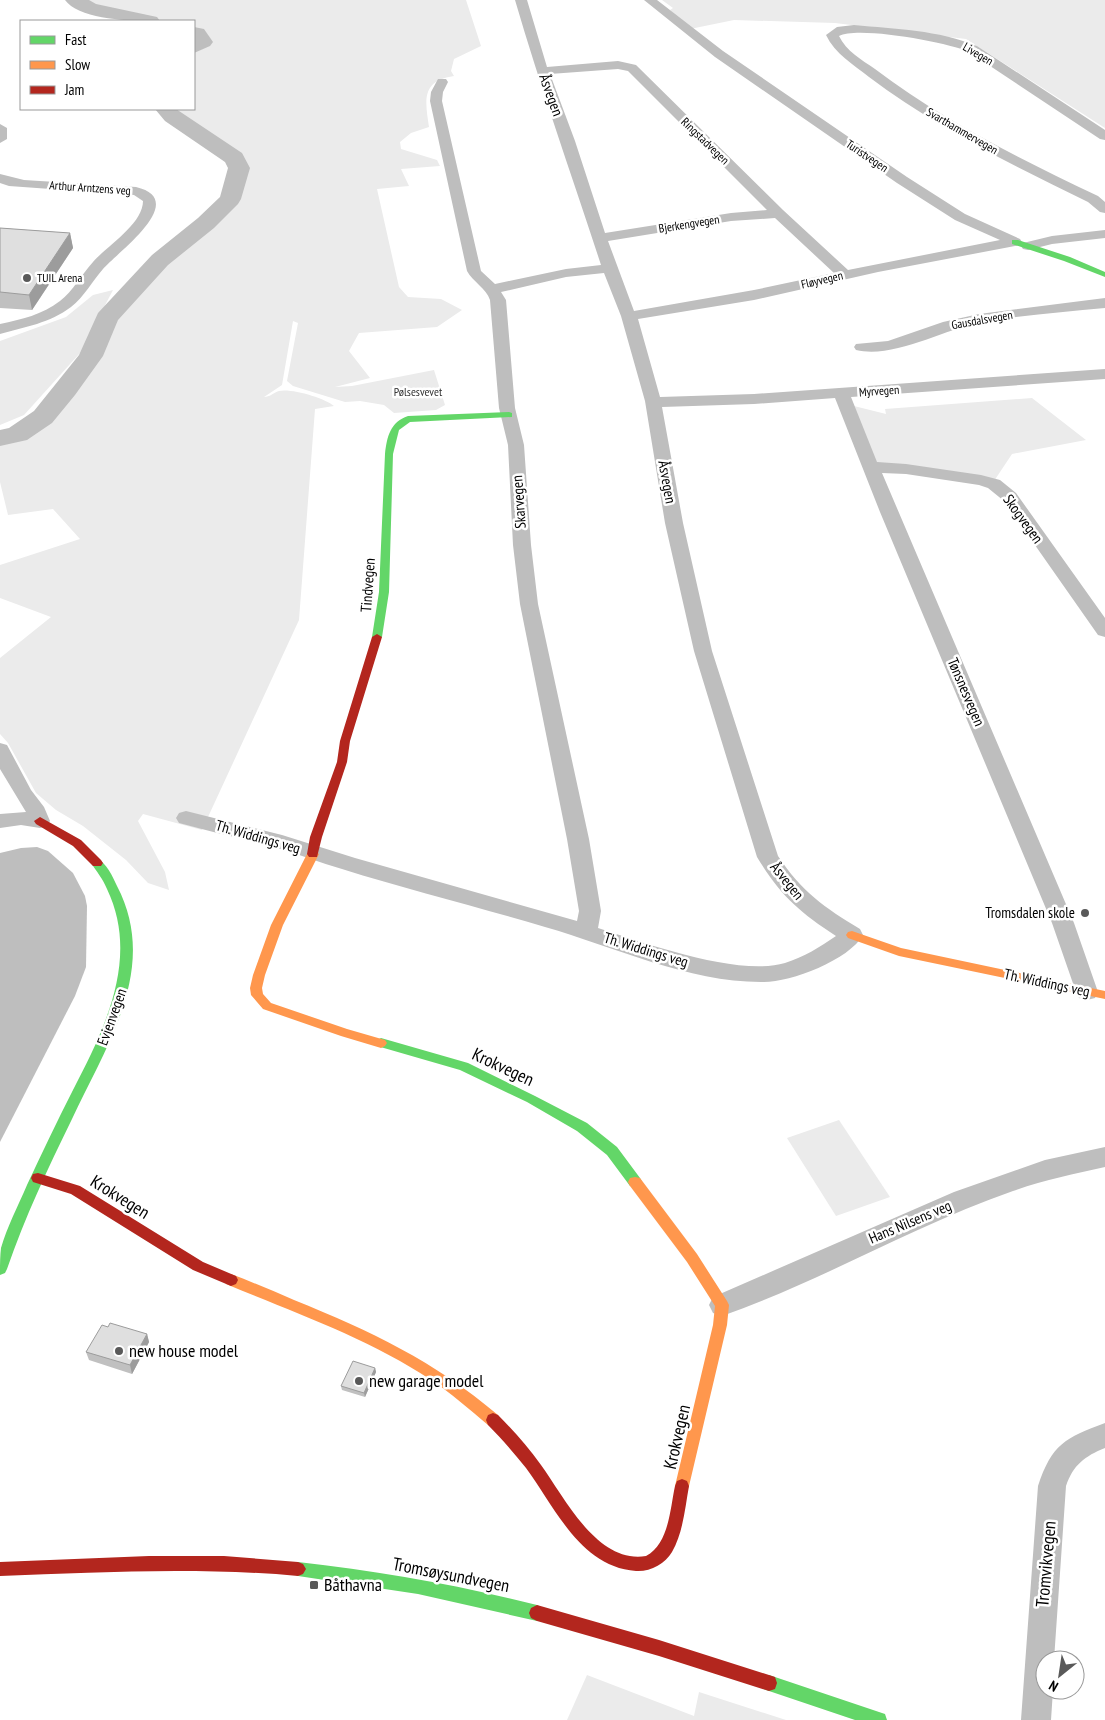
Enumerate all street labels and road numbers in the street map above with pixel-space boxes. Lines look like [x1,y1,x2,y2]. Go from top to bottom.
street label: Livegen [960,39,996,68]
street label: Åsvegen [535,71,568,118]
street label: Svarthammervegen [924,104,1001,157]
street label: Ringstadvegen [678,114,733,167]
street label: Turistvegen [843,136,891,175]
street label: Arthur Arntzens veg [49,177,131,198]
street label: Bjerkengvegen [657,211,720,236]
street label: Fløyvegen [800,267,844,292]
street label: Gausdalsvegen [950,307,1014,332]
street label: Myrvegen [858,382,900,399]
street label: Åsvegen [654,459,681,505]
street label: Skarvegen [507,475,530,529]
street label: Skogvegen [999,490,1048,547]
street label: Tindvegen [356,557,379,613]
street label: Tønsnesvegen [944,655,989,729]
street label: Th. Widdings veg [214,815,303,858]
street label: Åsvegen [766,858,808,904]
street label: Th. Widdings veg [602,928,691,971]
street label: Th. Widdings veg [1003,964,1092,1001]
street label: Evjenvegen [92,986,131,1048]
street label: Krokvegen [469,1042,538,1091]
street label: Krokvegen [86,1169,154,1224]
street label: Hans Nilsens veg [866,1196,954,1247]
street label: Krokvegen [658,1402,695,1471]
street label: Tromvikvegen [1030,1520,1061,1608]
street label: Tromsøysundvegen [391,1552,511,1597]

